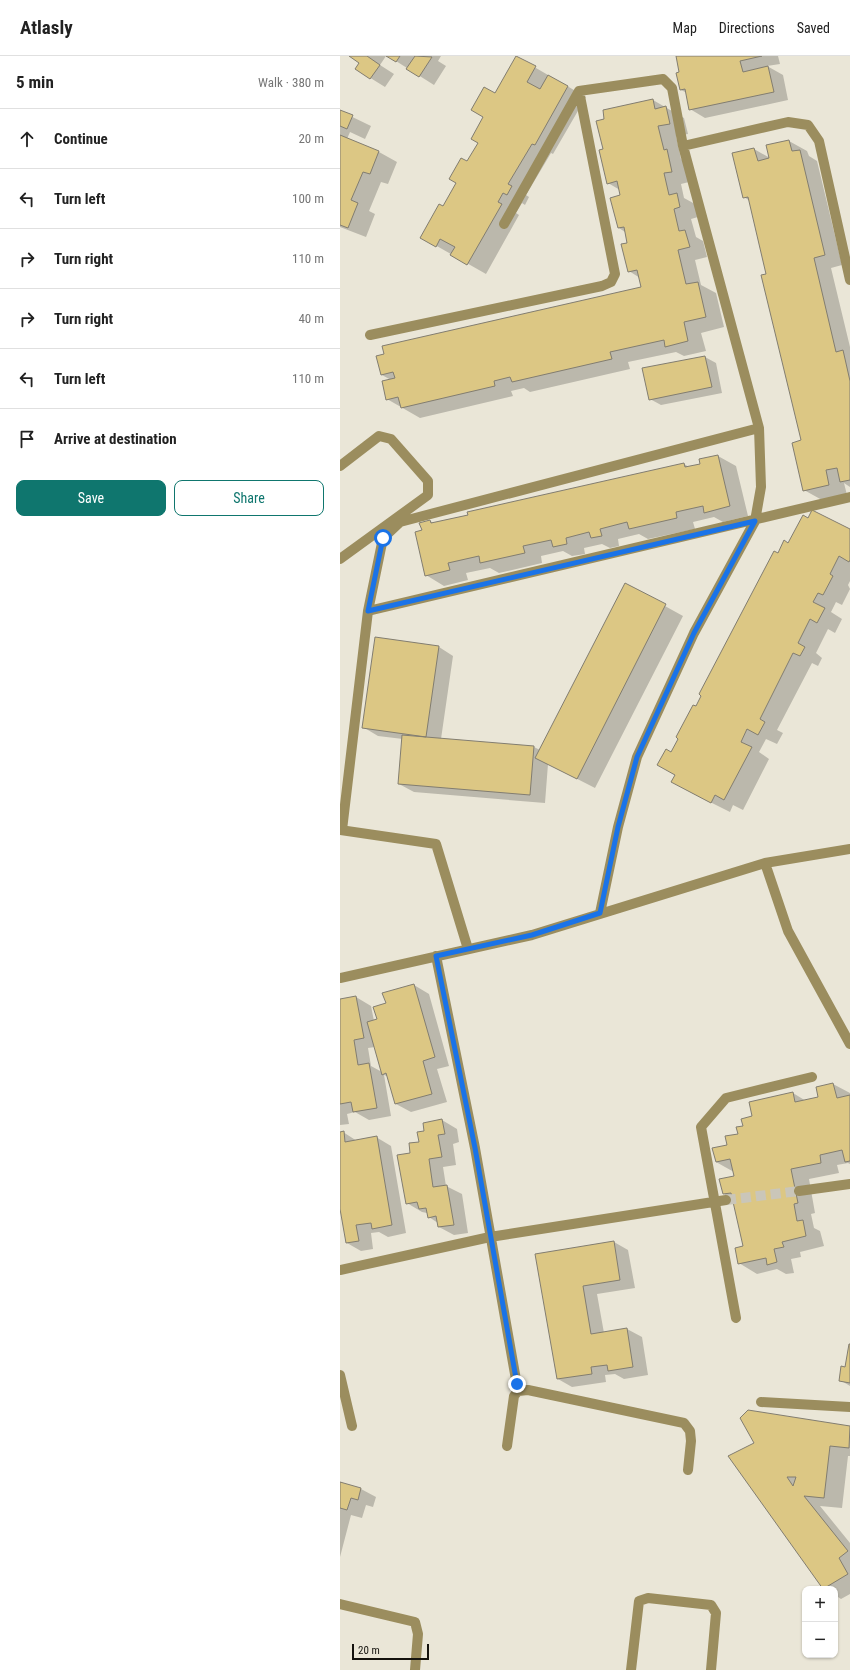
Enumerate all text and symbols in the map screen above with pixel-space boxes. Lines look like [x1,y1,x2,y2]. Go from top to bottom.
text: Atlasly [20,16,73,39]
text: Map [673,20,697,36]
text: Directions [719,20,775,36]
text: Saved [797,20,830,36]
text: 5 min [16,72,54,92]
text: Walk · 380 m [258,75,324,90]
icon: ahead [16,128,38,150]
text: Continue [54,130,108,148]
text: 20 m [298,131,324,146]
icon: left [16,188,38,210]
text: Turn left [54,190,105,208]
text: 100 m [292,191,324,206]
icon: right [16,248,38,270]
text: Turn right [54,250,113,268]
text: 110 m [292,251,324,266]
icon: right [16,308,38,330]
text: Turn right [54,310,113,328]
text: 40 m [298,311,324,326]
icon: left [16,368,38,390]
text: Turn left [54,370,105,388]
text: 110 m [292,371,324,386]
icon: arrive [16,428,38,450]
text: Arrive at destination [54,430,177,448]
button: Save [16,480,166,516]
button: Share [174,480,324,516]
route start [374,529,392,547]
route end [508,1375,526,1393]
map controls [802,1586,838,1658]
button: + [802,1586,838,1622]
button: − [802,1622,838,1658]
scale bar [352,1642,429,1661]
text: 20 m [358,1644,380,1657]

